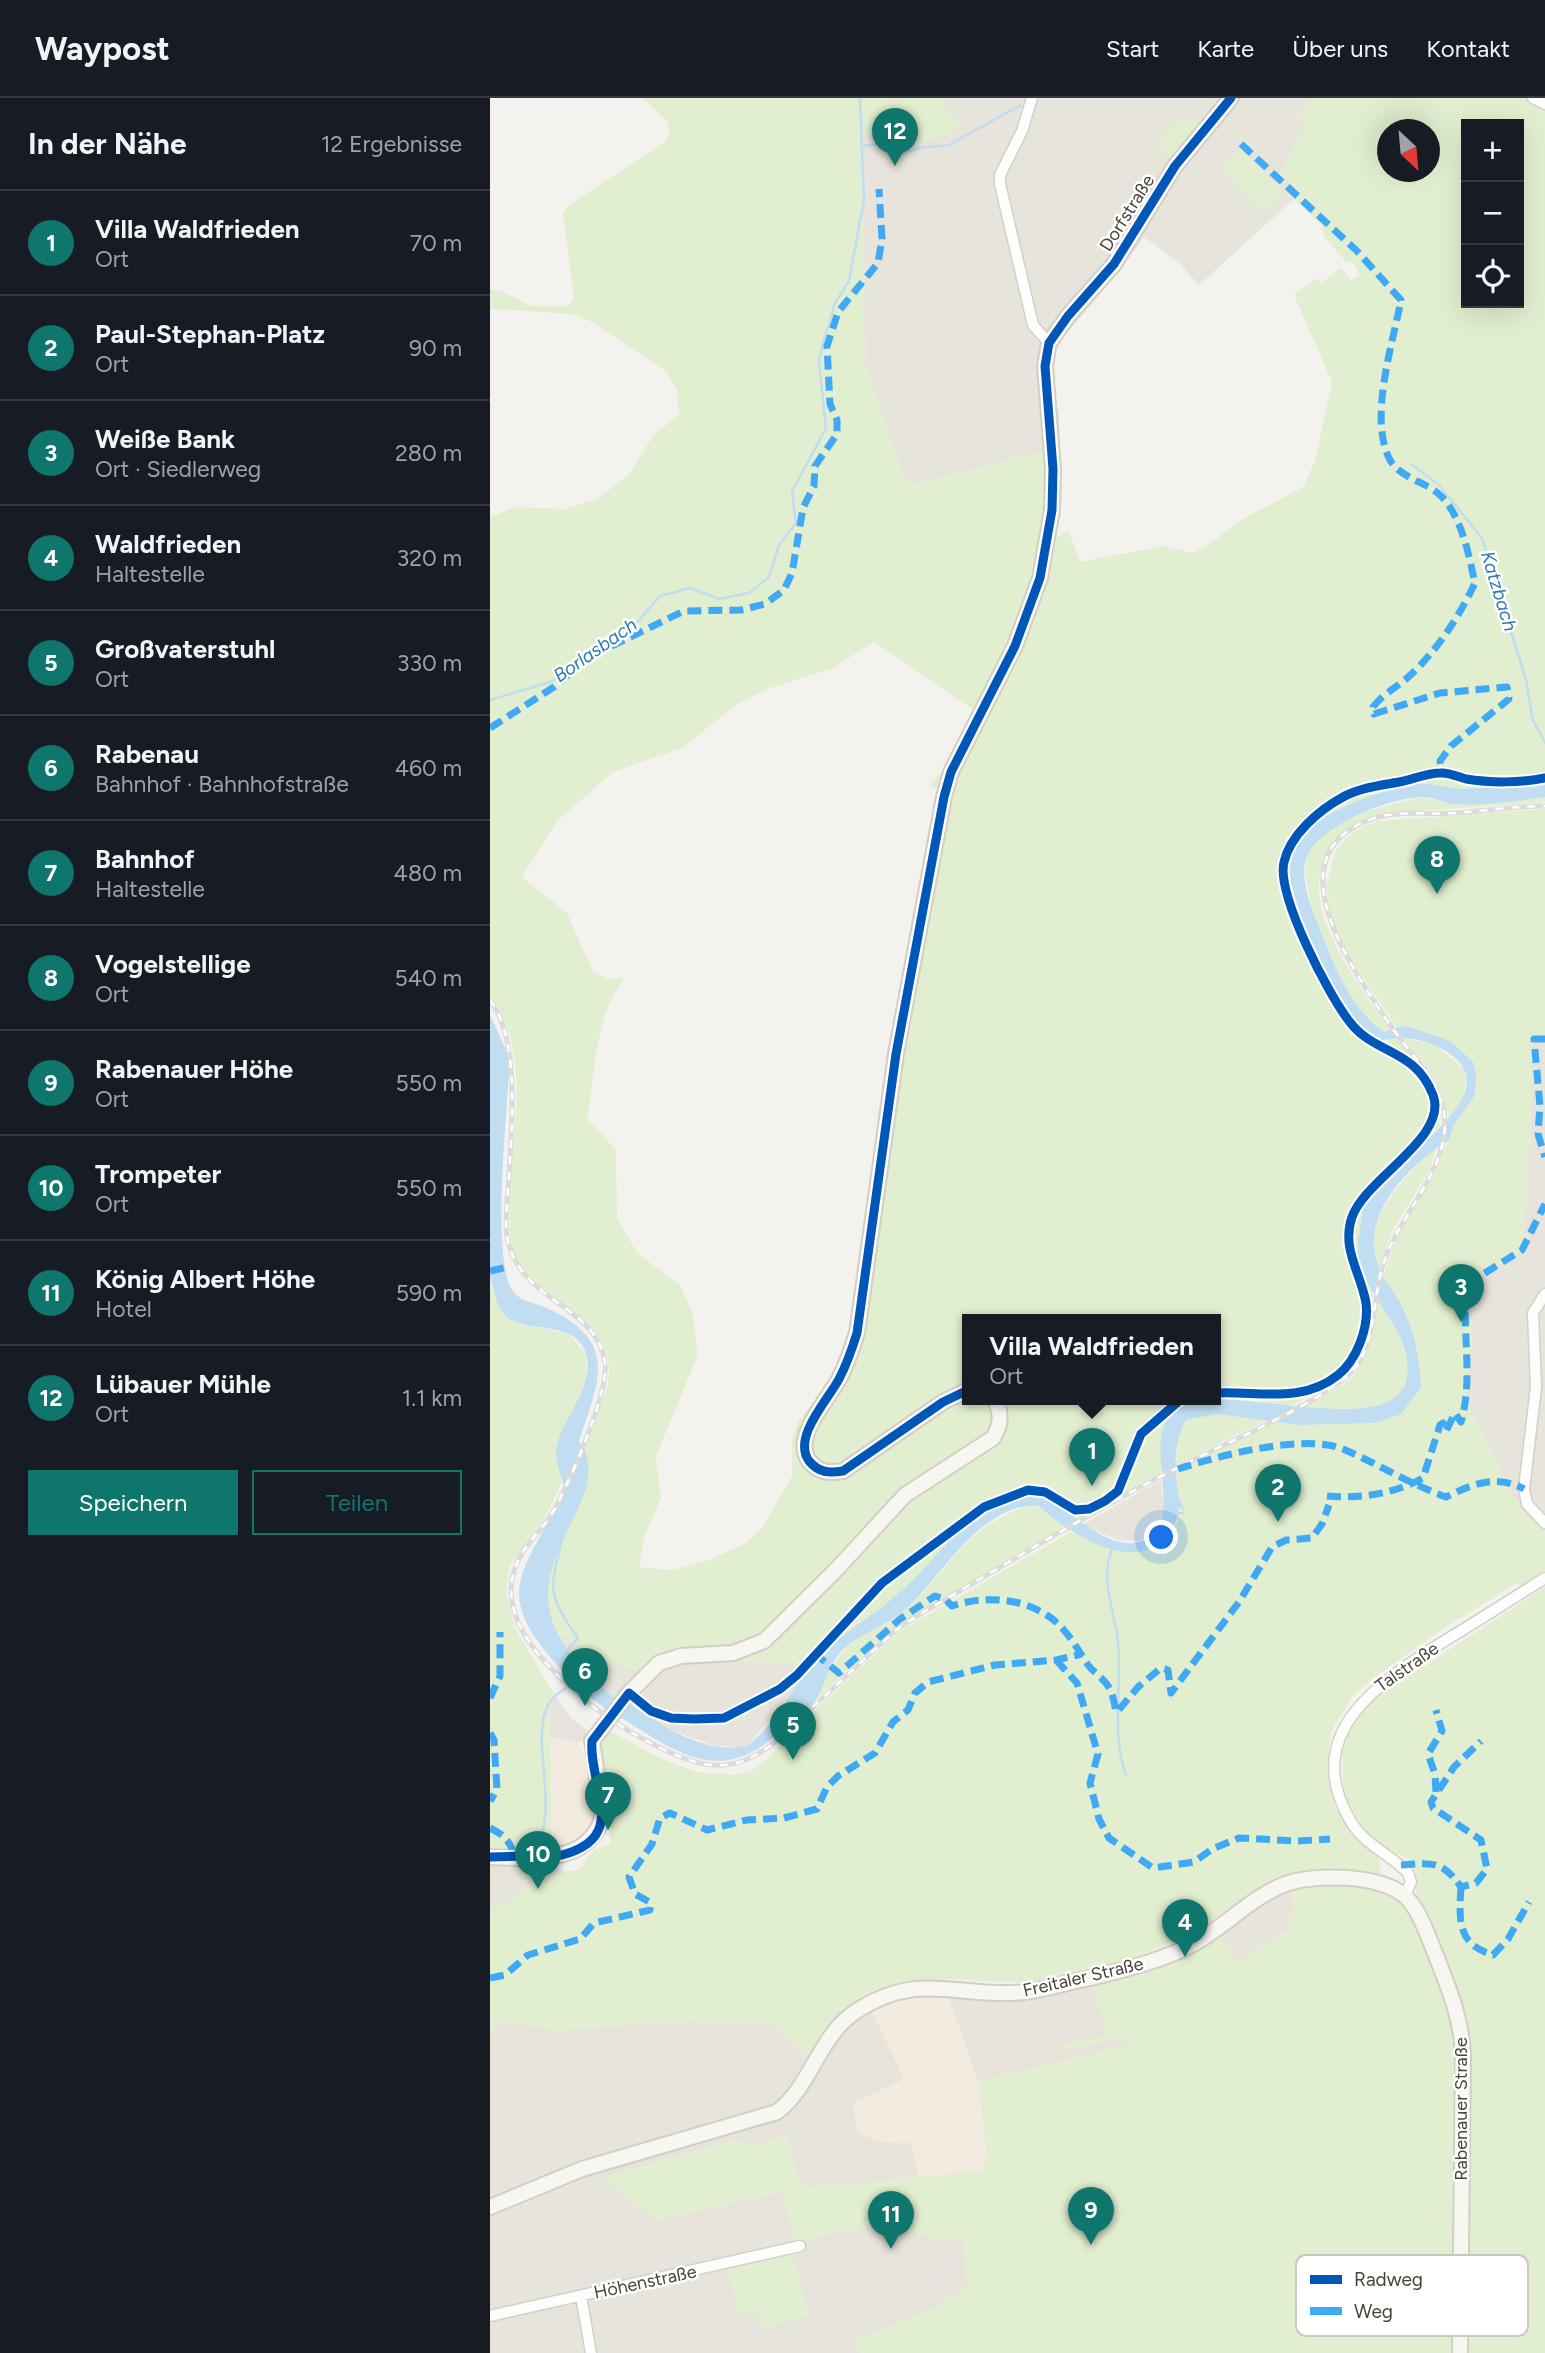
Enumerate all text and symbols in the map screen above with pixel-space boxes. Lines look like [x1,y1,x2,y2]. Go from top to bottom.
text: Waypost [35,29,170,68]
text: Start [1106,34,1159,63]
text: Karte [1197,34,1254,63]
text: Über uns [1292,34,1388,63]
text: Kontakt [1426,34,1510,63]
pin: 12 [872,108,918,166]
north arrow [1377,119,1440,182]
map controls [1461,119,1524,308]
button: + [1461,119,1524,182]
text: In der Nähe [28,125,187,162]
text: 12 Ergebnisse [321,130,462,158]
street label: Dorfstraße [1095,171,1159,255]
button: − [1461,182,1524,245]
text: Villa Waldfrieden [95,213,300,245]
text: 1 [46,229,56,257]
text: 70 m [410,229,462,257]
text: Ort [95,245,129,273]
button: locate [1461,245,1524,308]
text: Paul-Stephan-Platz [95,318,325,350]
text: 2 [44,334,58,362]
text: 90 m [409,334,462,362]
text: Ort [95,350,129,378]
text: Weiße Bank [95,423,235,455]
text: 3 [45,439,57,467]
text: 280 m [395,439,462,467]
text: Ort · Siedlerweg [95,455,261,483]
text: Waldfrieden [95,528,241,560]
text: 4 [44,544,58,572]
text: 320 m [397,544,462,572]
water label: Katzbach [1476,548,1522,634]
text: Haltestelle [95,560,205,588]
water label: Borlasbach [549,613,642,687]
text: Großvaterstuhl [95,633,275,665]
text: 5 [44,649,58,677]
text: 330 m [397,649,462,677]
text: Ort [95,665,129,693]
text: Rabenau [95,738,199,770]
text: 6 [44,754,58,782]
text: 460 m [395,754,462,782]
text: Bahnhof · Bahnhofstraße [95,770,349,798]
pin: 8 [1414,836,1460,894]
text: Bahnhof [95,843,195,875]
text: 7 [45,859,57,887]
text: 480 m [394,859,462,887]
text: Haltestelle [95,875,205,903]
text: Vogelstellige [95,948,251,980]
text: 8 [44,964,58,992]
text: 540 m [394,964,462,992]
text: Ort [95,980,129,1008]
text: Rabenauer Höhe [95,1053,293,1085]
text: 9 [44,1069,58,1097]
text: 550 m [396,1069,462,1097]
text: Ort [95,1085,129,1113]
text: Trompeter [95,1158,221,1190]
text: 10 [39,1174,63,1202]
text: 550 m [396,1174,462,1202]
text: Ort [95,1190,129,1218]
text: König Albert Höhe [95,1263,315,1295]
pin: 3 [1438,1264,1484,1322]
text: 11 [41,1279,61,1307]
text: 590 m [396,1279,462,1307]
text: Hotel [95,1295,152,1323]
popup [962,1314,1221,1405]
text: Villa Waldfrieden [989,1330,1194,1362]
text: Ort [989,1362,1024,1390]
text: Lübauer Mühle [95,1368,271,1400]
text: 12 [39,1384,63,1412]
text: 1.1 km [402,1384,462,1412]
text: Ort [95,1400,129,1428]
pin: 1 [1069,1428,1115,1486]
pin: 2 [1255,1464,1301,1522]
button: Speichern [28,1470,238,1535]
button: Teilen [252,1470,462,1535]
your location [1144,1520,1178,1554]
street label: Talstraße [1371,1637,1443,1697]
pin: 6 [562,1648,608,1706]
pin: 5 [770,1702,816,1760]
pin: 7 [585,1772,631,1830]
pin: 10 [515,1831,561,1889]
pin: 4 [1162,1899,1208,1957]
street label: Freitaler Straße [1021,1952,1146,2002]
street label: Rabenauer Straße [1450,2037,1472,2181]
pin: 9 [1068,2187,1114,2245]
pin: 11 [868,2191,914,2249]
legend [1296,2255,1528,2336]
street label: Höhenstraße [592,2260,698,2304]
text: Radweg [1354,2268,1423,2291]
text: Weg [1354,2300,1393,2323]

